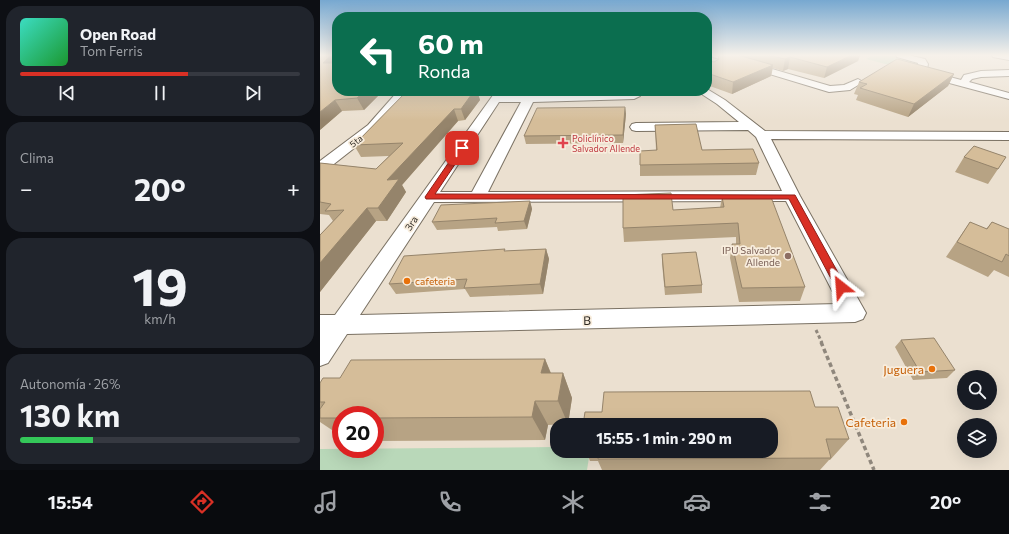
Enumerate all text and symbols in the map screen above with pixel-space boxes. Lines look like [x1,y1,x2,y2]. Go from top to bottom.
text: Open Road [80,25,156,43]
text: 60 m [418,26,484,60]
icon: left [352,28,404,80]
text: Tom Ferris [80,43,143,59]
text: Ronda [418,60,470,82]
icon: previous [56,82,78,104]
icon: pause [149,82,171,104]
icon: next [242,82,264,104]
pin [445,131,479,165]
street label: 5ta [347,132,365,150]
place label: Policlínico Salvador Allende [572,133,640,154]
icon: arrive [451,137,473,159]
marker: Policlínico Salvador Allende [557,137,569,149]
text: Clima [20,150,54,166]
text: 20° [134,170,186,207]
text: − [20,175,33,202]
text: + [287,175,300,202]
street label: 3ra [402,213,420,233]
place label: IPU Salvador Allende [722,244,780,268]
marker: IPU Salvador Allende [783,251,793,261]
text: 19 [132,253,188,317]
position arrow [820,266,862,308]
place label: cafeteria [415,275,455,287]
marker: cafeteria [402,276,412,286]
text: km/h [144,311,176,327]
street label: B [583,313,591,327]
place label: Juguera [883,362,924,377]
marker: Juguera [927,364,937,374]
map controls [957,370,997,458]
button: search [957,370,997,410]
text: Autonomía · 26% [20,376,120,392]
text: 130 km [20,396,120,433]
speed limit sign: 20 [332,406,384,458]
place label: Cafeteria [845,415,896,429]
marker: Cafeteria [899,417,909,427]
button: layers [957,418,997,458]
text: 15:55 · 1 min · 290 m [596,429,732,447]
icon: directions [188,488,216,516]
icon: music [312,488,340,516]
icon: phone [436,488,464,516]
icon: climate [559,488,587,516]
icon: car [683,488,711,516]
icon: filters [806,488,834,516]
text: 15:54 [48,491,93,513]
text: 20° [930,491,961,513]

